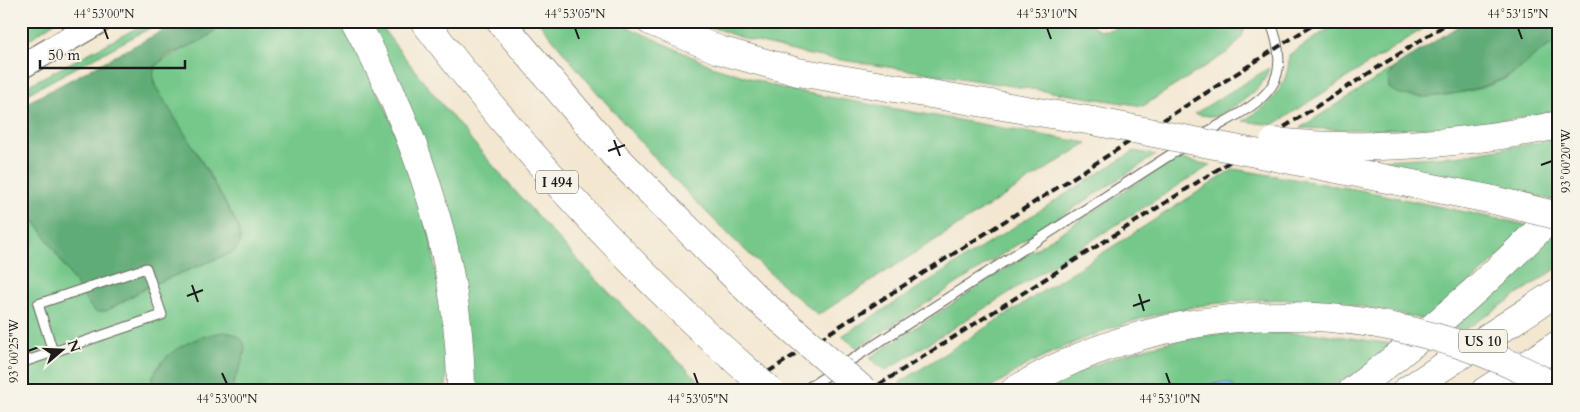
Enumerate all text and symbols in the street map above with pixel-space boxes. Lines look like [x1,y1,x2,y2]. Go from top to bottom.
text: 44°53'00"N [74,6,135,22]
text: 44°53'05"N [545,6,606,22]
text: 44°53'10"N [1017,6,1078,22]
text: 44°53'15"N [1488,6,1549,22]
scale bar [40,38,185,70]
text: 50 m [48,45,80,65]
text: 93°00'20"W [1558,128,1574,193]
road number: I 494 [536,170,578,193]
text: 93°00'25"W [6,318,22,383]
north arrow [38,324,88,374]
road number: US 10 [1459,330,1507,352]
text: N [63,337,85,355]
text: 44°53'00"N [197,391,258,407]
text: 44°53'05"N [668,391,729,407]
text: 44°53'10"N [1140,391,1201,407]

